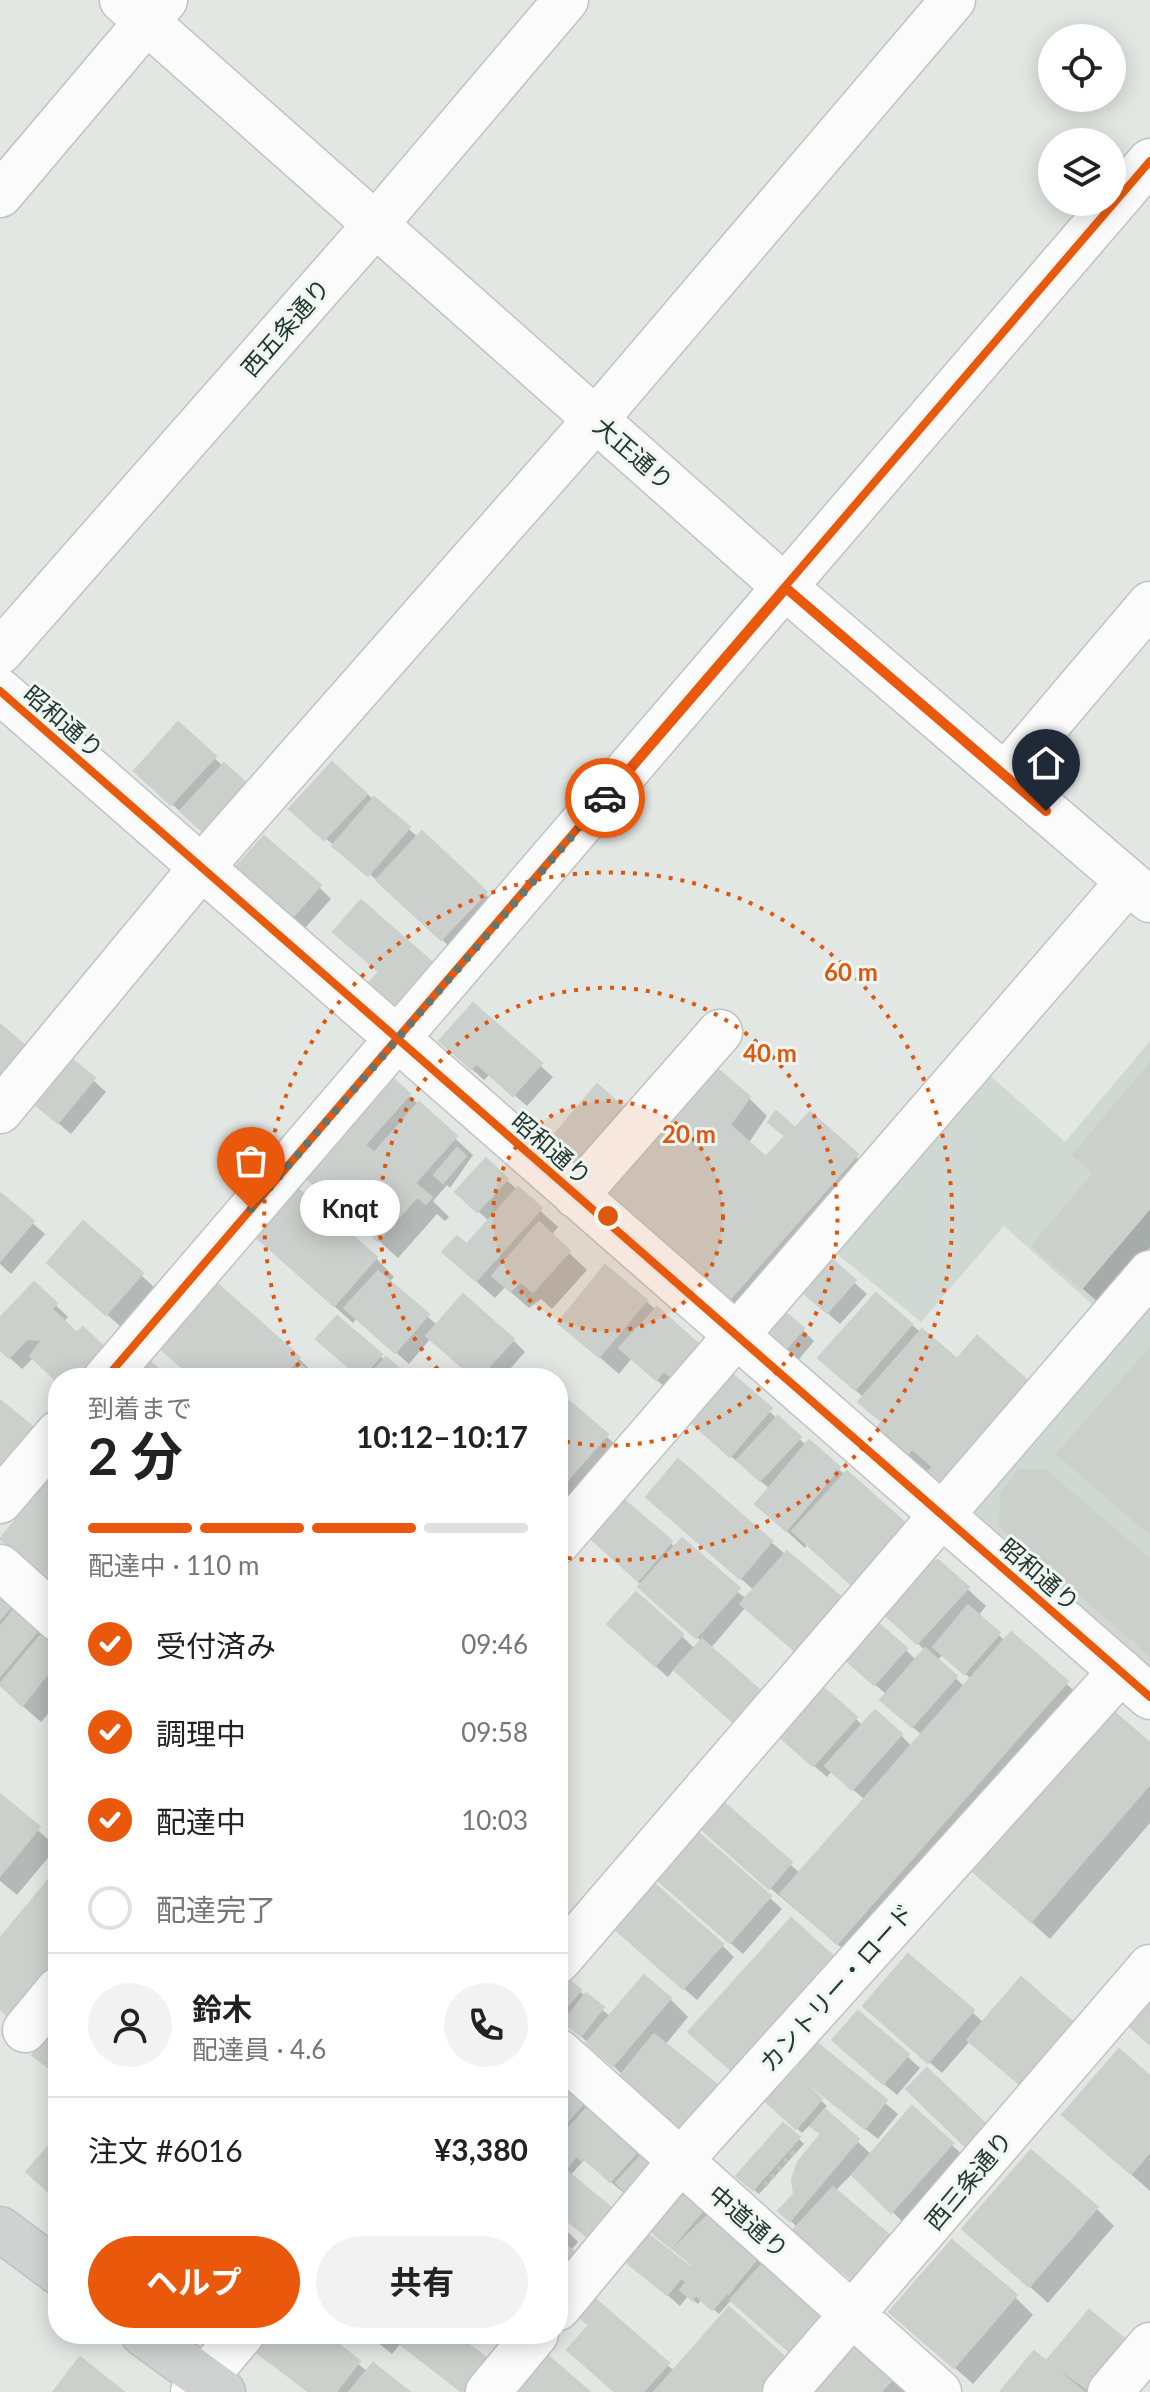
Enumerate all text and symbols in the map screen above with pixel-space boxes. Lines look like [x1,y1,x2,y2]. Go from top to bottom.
map controls [1038,24,1126,216]
button: locate [1038,24,1126,112]
button: layers [1038,128,1126,216]
street label: 西五条通り [235,272,335,382]
street label: 大正通り [588,411,680,495]
street label: 昭和通り [18,679,110,763]
pin [1012,729,1080,811]
icon: home [1024,741,1068,785]
courier [565,758,645,838]
icon: car [583,776,627,820]
text: 60 m [824,957,878,986]
text: 40 m [743,1038,797,1067]
street label: 昭和通り [506,1106,598,1190]
text: 20 m [662,1119,716,1148]
pin [217,1127,285,1209]
icon: bag [229,1139,273,1183]
callout: Knqt [299,1181,399,1237]
text: Knqt [322,1192,378,1224]
centre of rings [594,1202,622,1230]
text: 到着まで [88,1392,192,1424]
text: 10:12–10:17 [356,1418,528,1454]
text: 2 分 [88,1424,183,1486]
street label: 昭和通り [994,1532,1086,1616]
text: 配達中 · 110 m [88,1549,259,1581]
icon: check [88,1622,132,1666]
text: 受付済み [156,1627,276,1663]
text: 09:46 [461,1628,528,1660]
icon: check [88,1710,132,1754]
text: 調理中 [156,1715,246,1751]
text: 09:58 [461,1716,528,1748]
icon: check [88,1798,132,1842]
text: 配達中 [156,1803,246,1839]
text: 10:03 [461,1804,528,1836]
text: 配達完了 [156,1891,276,1927]
street label: カントリー・ロード [753,1897,919,2077]
button: person [88,1983,172,2067]
button: phone [444,1983,528,2067]
text: 鈴木 [192,1990,252,2026]
text: 配達員 · 4.6 [192,2033,326,2065]
street label: 西三条通り [918,2125,1018,2235]
text: ¥3,380 [434,2131,528,2167]
text: 注文 #6016 [88,2132,243,2168]
street label: 中道通り [703,2179,795,2263]
button: ヘルプ [88,2236,300,2328]
button: 共有 [316,2236,528,2328]

